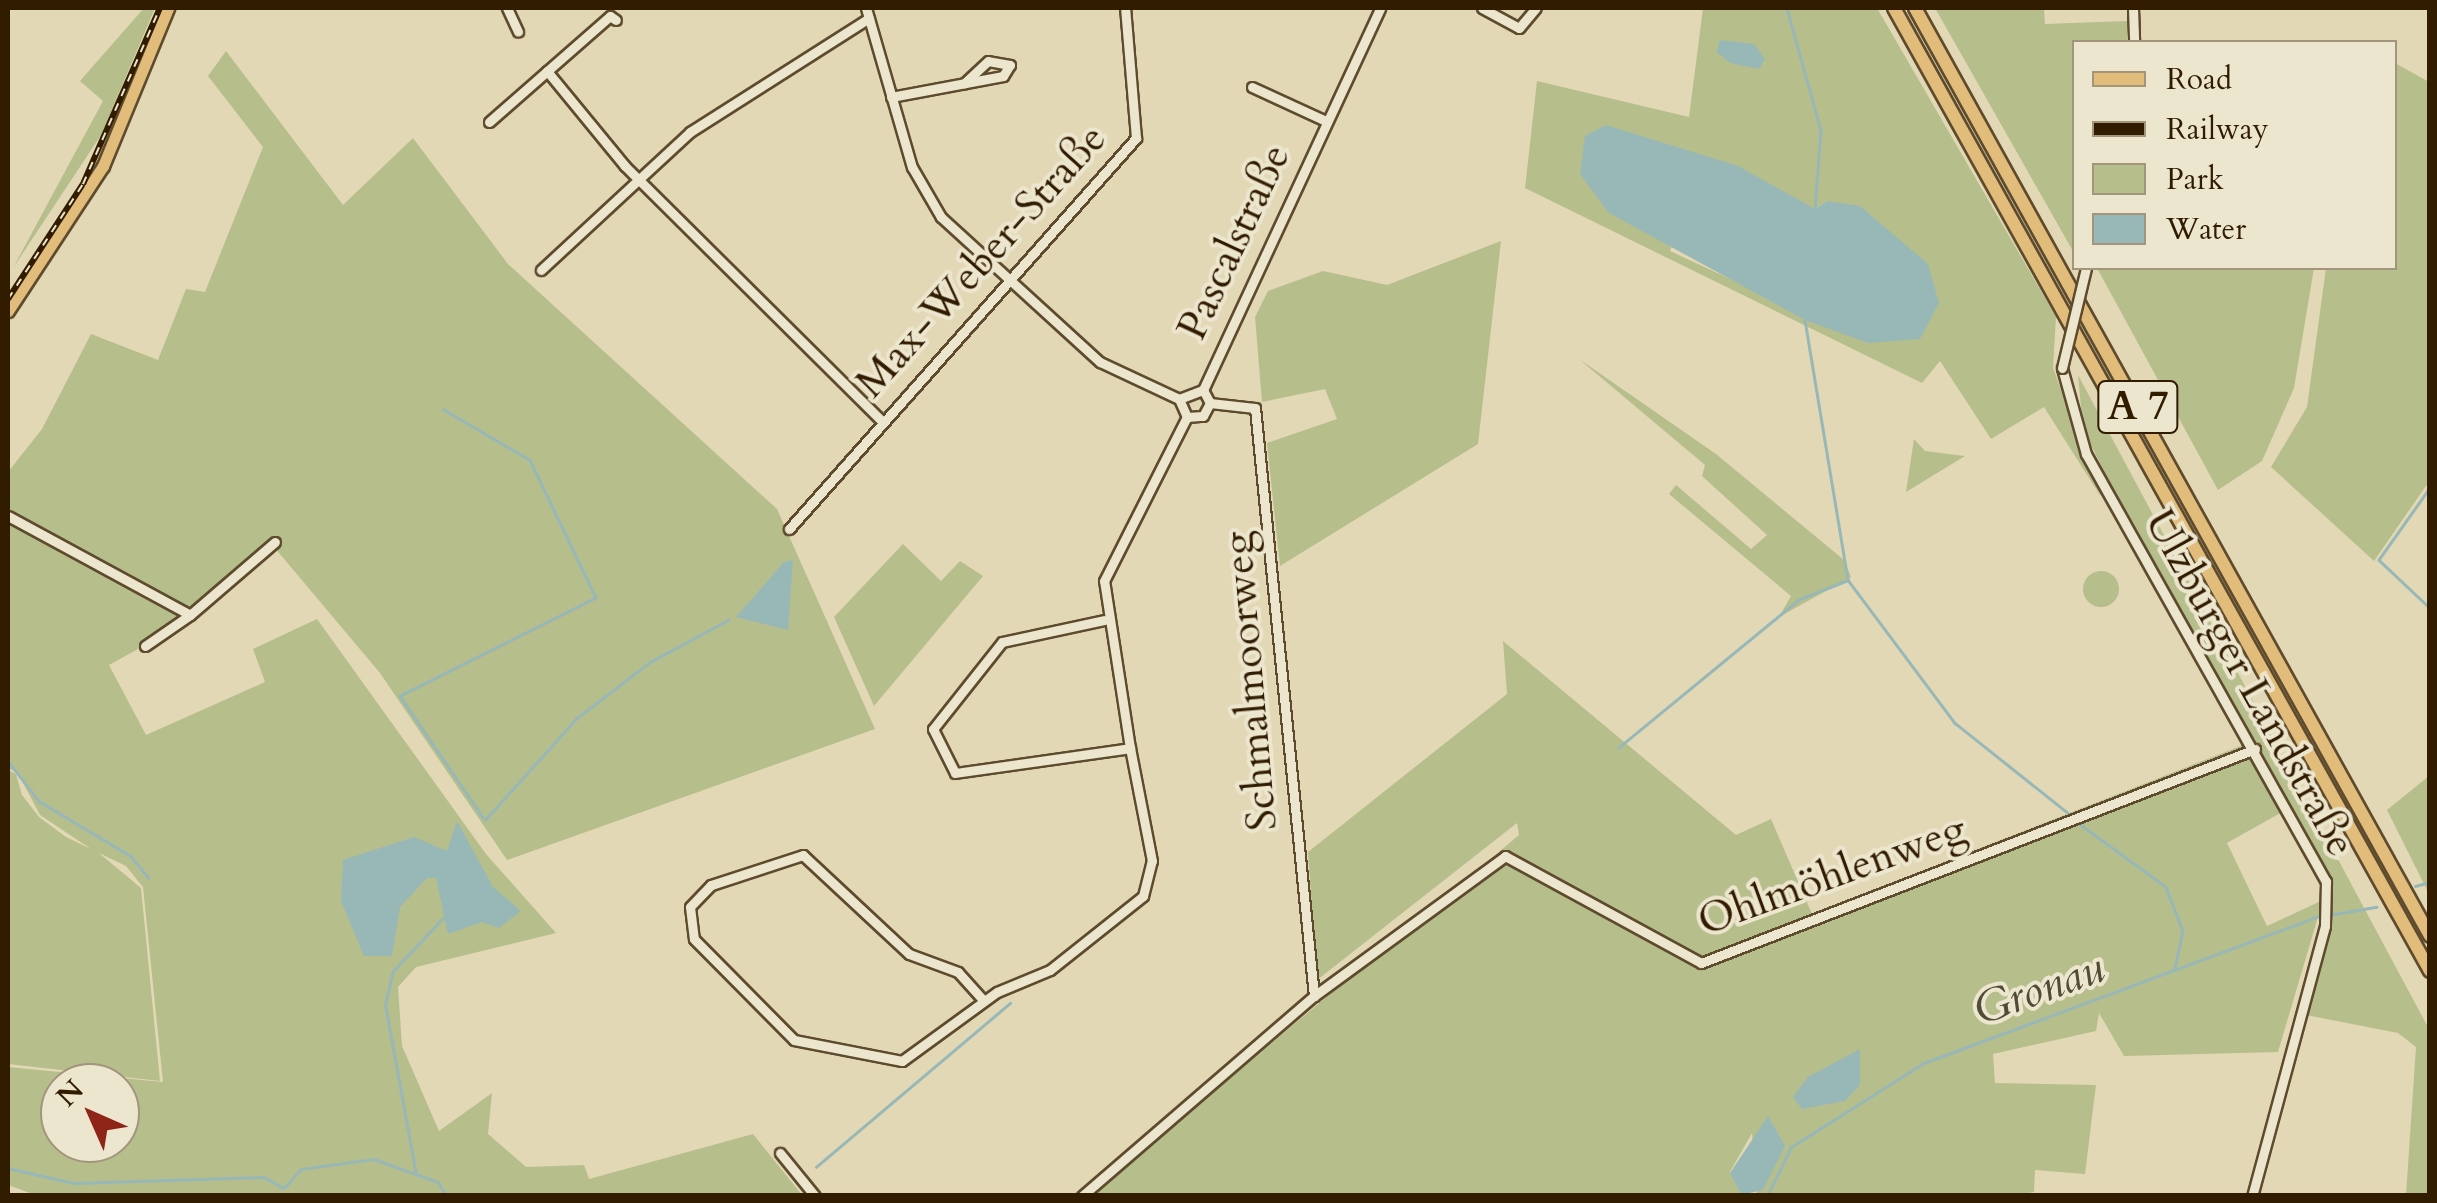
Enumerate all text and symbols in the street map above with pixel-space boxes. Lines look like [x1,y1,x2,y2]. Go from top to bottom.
legend [2072,40,2397,270]
text: Road [2166,59,2232,100]
text: Railway [2166,109,2269,150]
street label: Max-Weber-Straße [845,114,1117,408]
street label: Pascalstraße [1167,136,1301,348]
text: Park [2166,159,2224,200]
text: Water [2166,209,2246,250]
road number: A 7 [2096,372,2180,442]
street label: Ulzburger Landstraße [2134,501,2366,865]
street label: Schmalmoorweg [1212,529,1288,833]
street label: Ohlmöhlenweg [1691,803,1973,947]
water label: Gronau [1966,941,2112,1037]
north arrow [40,1063,140,1163]
text: N [48,1071,92,1115]

